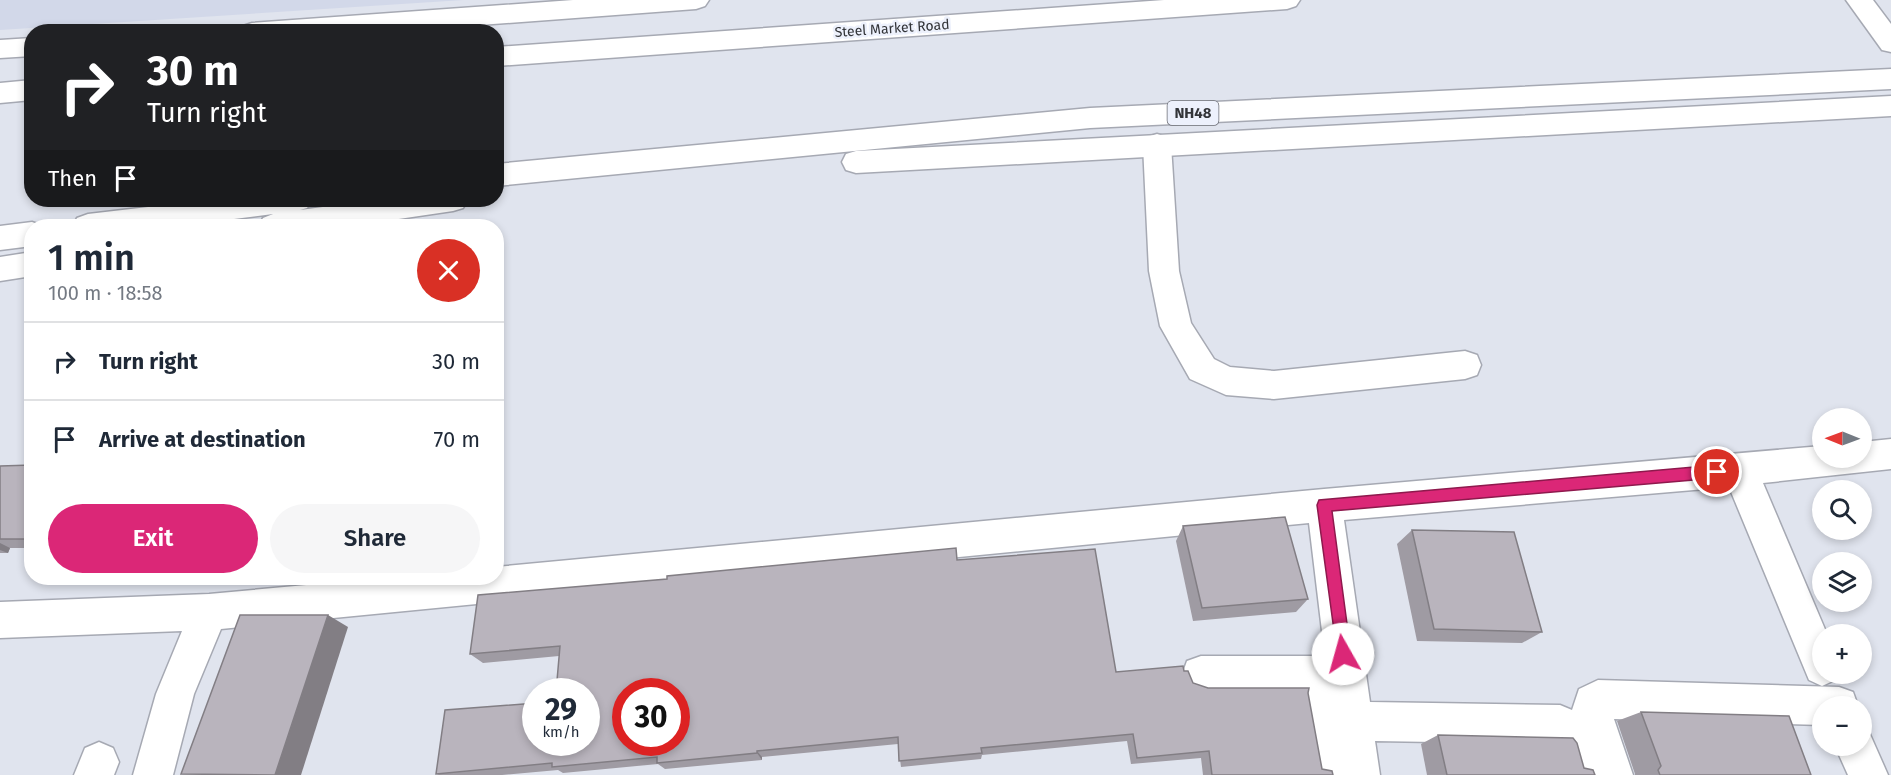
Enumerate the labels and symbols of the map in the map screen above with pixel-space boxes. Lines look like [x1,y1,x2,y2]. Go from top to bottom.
street label: Steel Market Road [834,16,950,41]
road number: NH48 [1168,101,1218,125]
north arrow [1812,408,1872,468]
pin [1691,446,1742,497]
position arrow [1311,622,1375,686]
speed limit sign: 30 [612,678,690,756]

